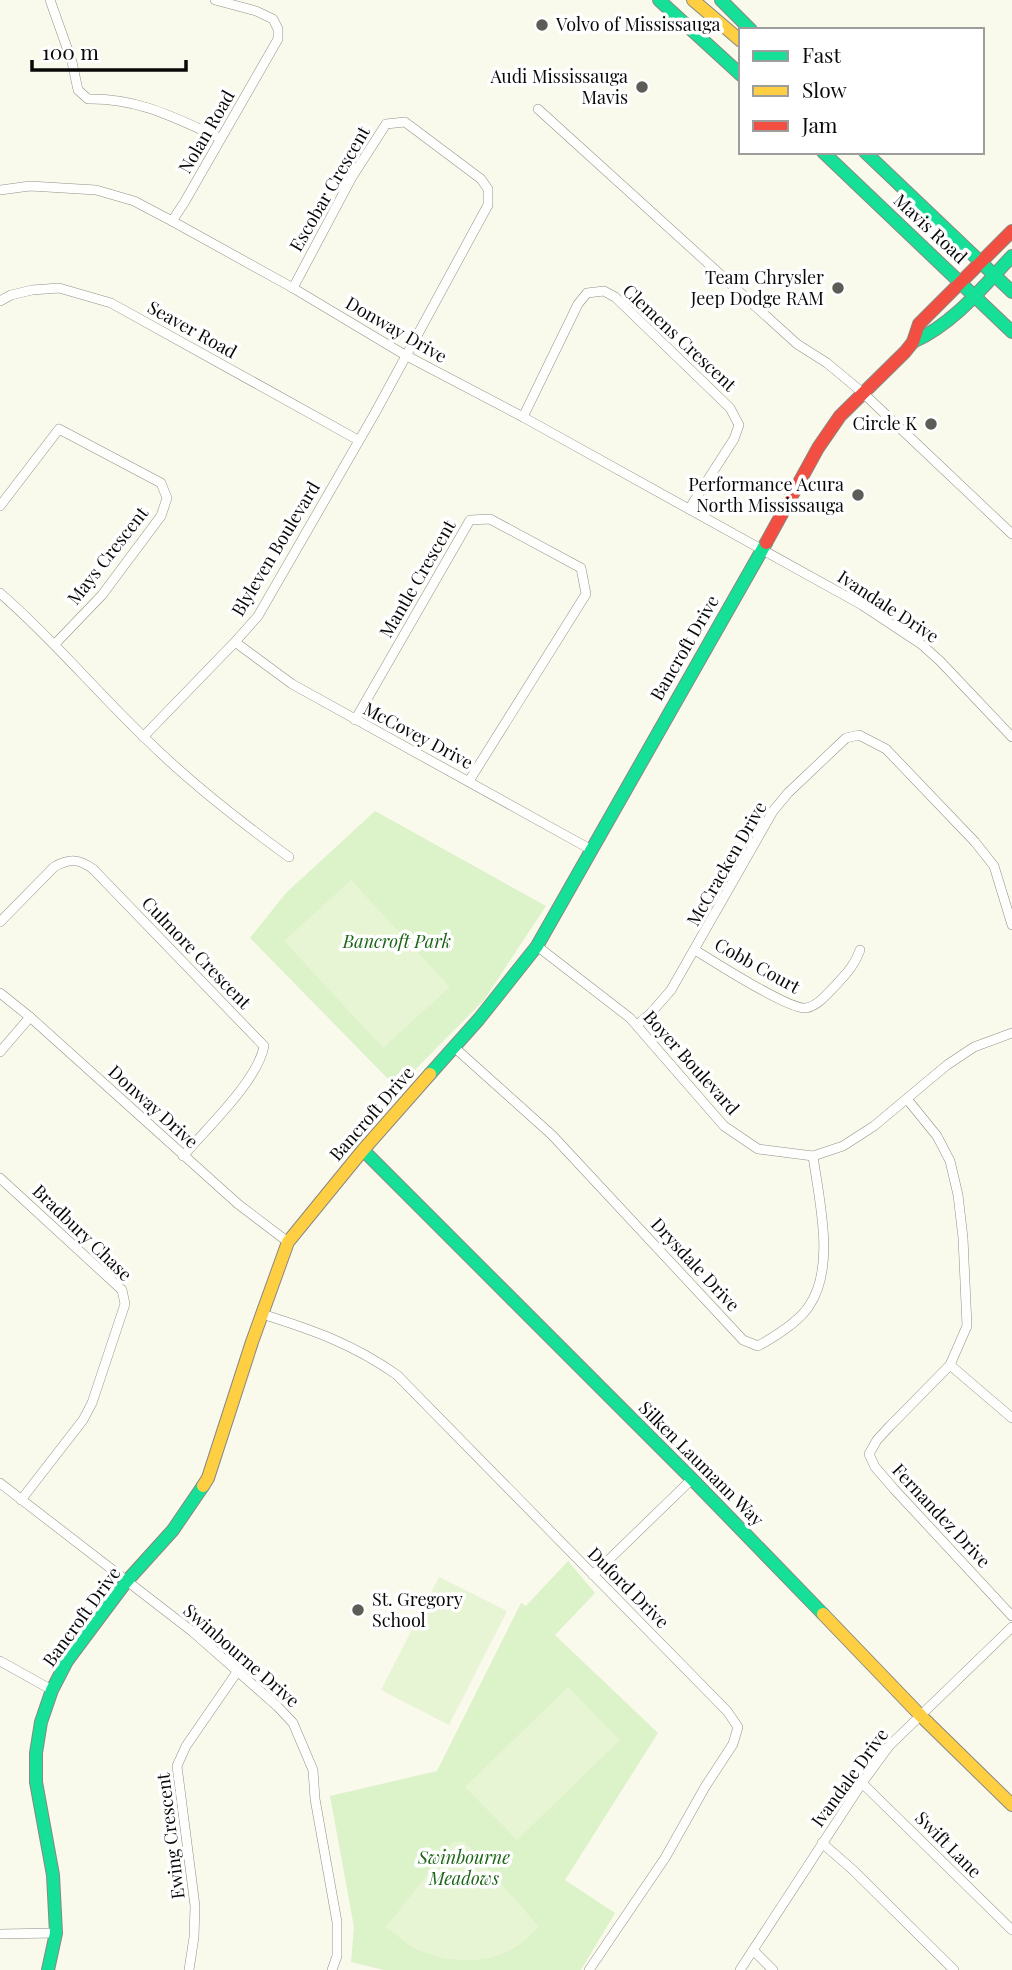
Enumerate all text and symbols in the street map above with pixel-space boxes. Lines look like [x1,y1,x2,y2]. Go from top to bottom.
place label: Volvo of Mississauga [555,12,721,36]
marker: Volvo of Mississauga [534,17,550,33]
scale bar [32,28,186,72]
legend [739,28,984,154]
text: 100 m [42,37,99,65]
text: Fast [802,40,841,68]
place label: Audi Mississauga Mavis [489,64,628,109]
text: Slow [802,75,847,103]
marker: Audi Mississauga Mavis [634,79,650,95]
street label: Nolan Road [173,85,240,177]
text: Jam [801,110,838,138]
street label: Escobar Crescent [283,121,375,256]
street label: Mavis Road [889,188,973,269]
place label: Team Chrysler Jeep Dodge RAM [690,265,824,310]
street label: Clemens Crescent [618,278,742,397]
marker: Team Chrysler Jeep Dodge RAM [830,280,846,296]
street label: Donway Drive [341,290,452,368]
street label: Seaver Road [144,295,242,364]
place label: Circle K [853,411,917,435]
marker: Circle K [923,416,939,432]
place label: Performance Acura North Mississauga [688,472,844,517]
street label: Blyleven Boulevard [225,476,325,620]
marker: Performance Acura North Mississauga [850,487,866,503]
street label: Mays Crescent [61,501,153,609]
street label: Mantle Crescent [374,515,461,642]
street label: Ivandale Drive [833,564,944,648]
street label: Bancroft Drive [644,591,724,704]
street label: McCovey Drive [359,696,477,774]
street label: McCracken Drive [681,797,772,930]
street label: Culmore Crescent [137,891,257,1014]
park label: Bancroft Park [342,929,451,953]
street label: Cobb Court [711,932,805,999]
street label: Boyer Boulevard [639,1005,745,1120]
street label: Donway Drive [104,1059,204,1153]
street label: Bancroft Drive [324,1061,419,1166]
street label: Bradbury Chase [28,1179,138,1286]
street label: Drysdale Drive [646,1212,745,1316]
street label: Silken Laumann Way [634,1396,769,1531]
street label: Fernandez Drive [887,1458,996,1573]
street label: Duford Drive [583,1541,675,1633]
street label: Bancroft Drive [37,1562,126,1671]
place label: St. Gregory School [372,1587,463,1632]
street label: Swinbourne Drive [179,1598,305,1712]
marker: St. Gregory School [350,1602,366,1618]
street label: Ivandale Drive [805,1723,893,1832]
street label: Ewing Crescent [150,1771,190,1901]
street label: Swift Lane [910,1806,987,1883]
park label: Swinbourne Meadows [417,1845,510,1890]

